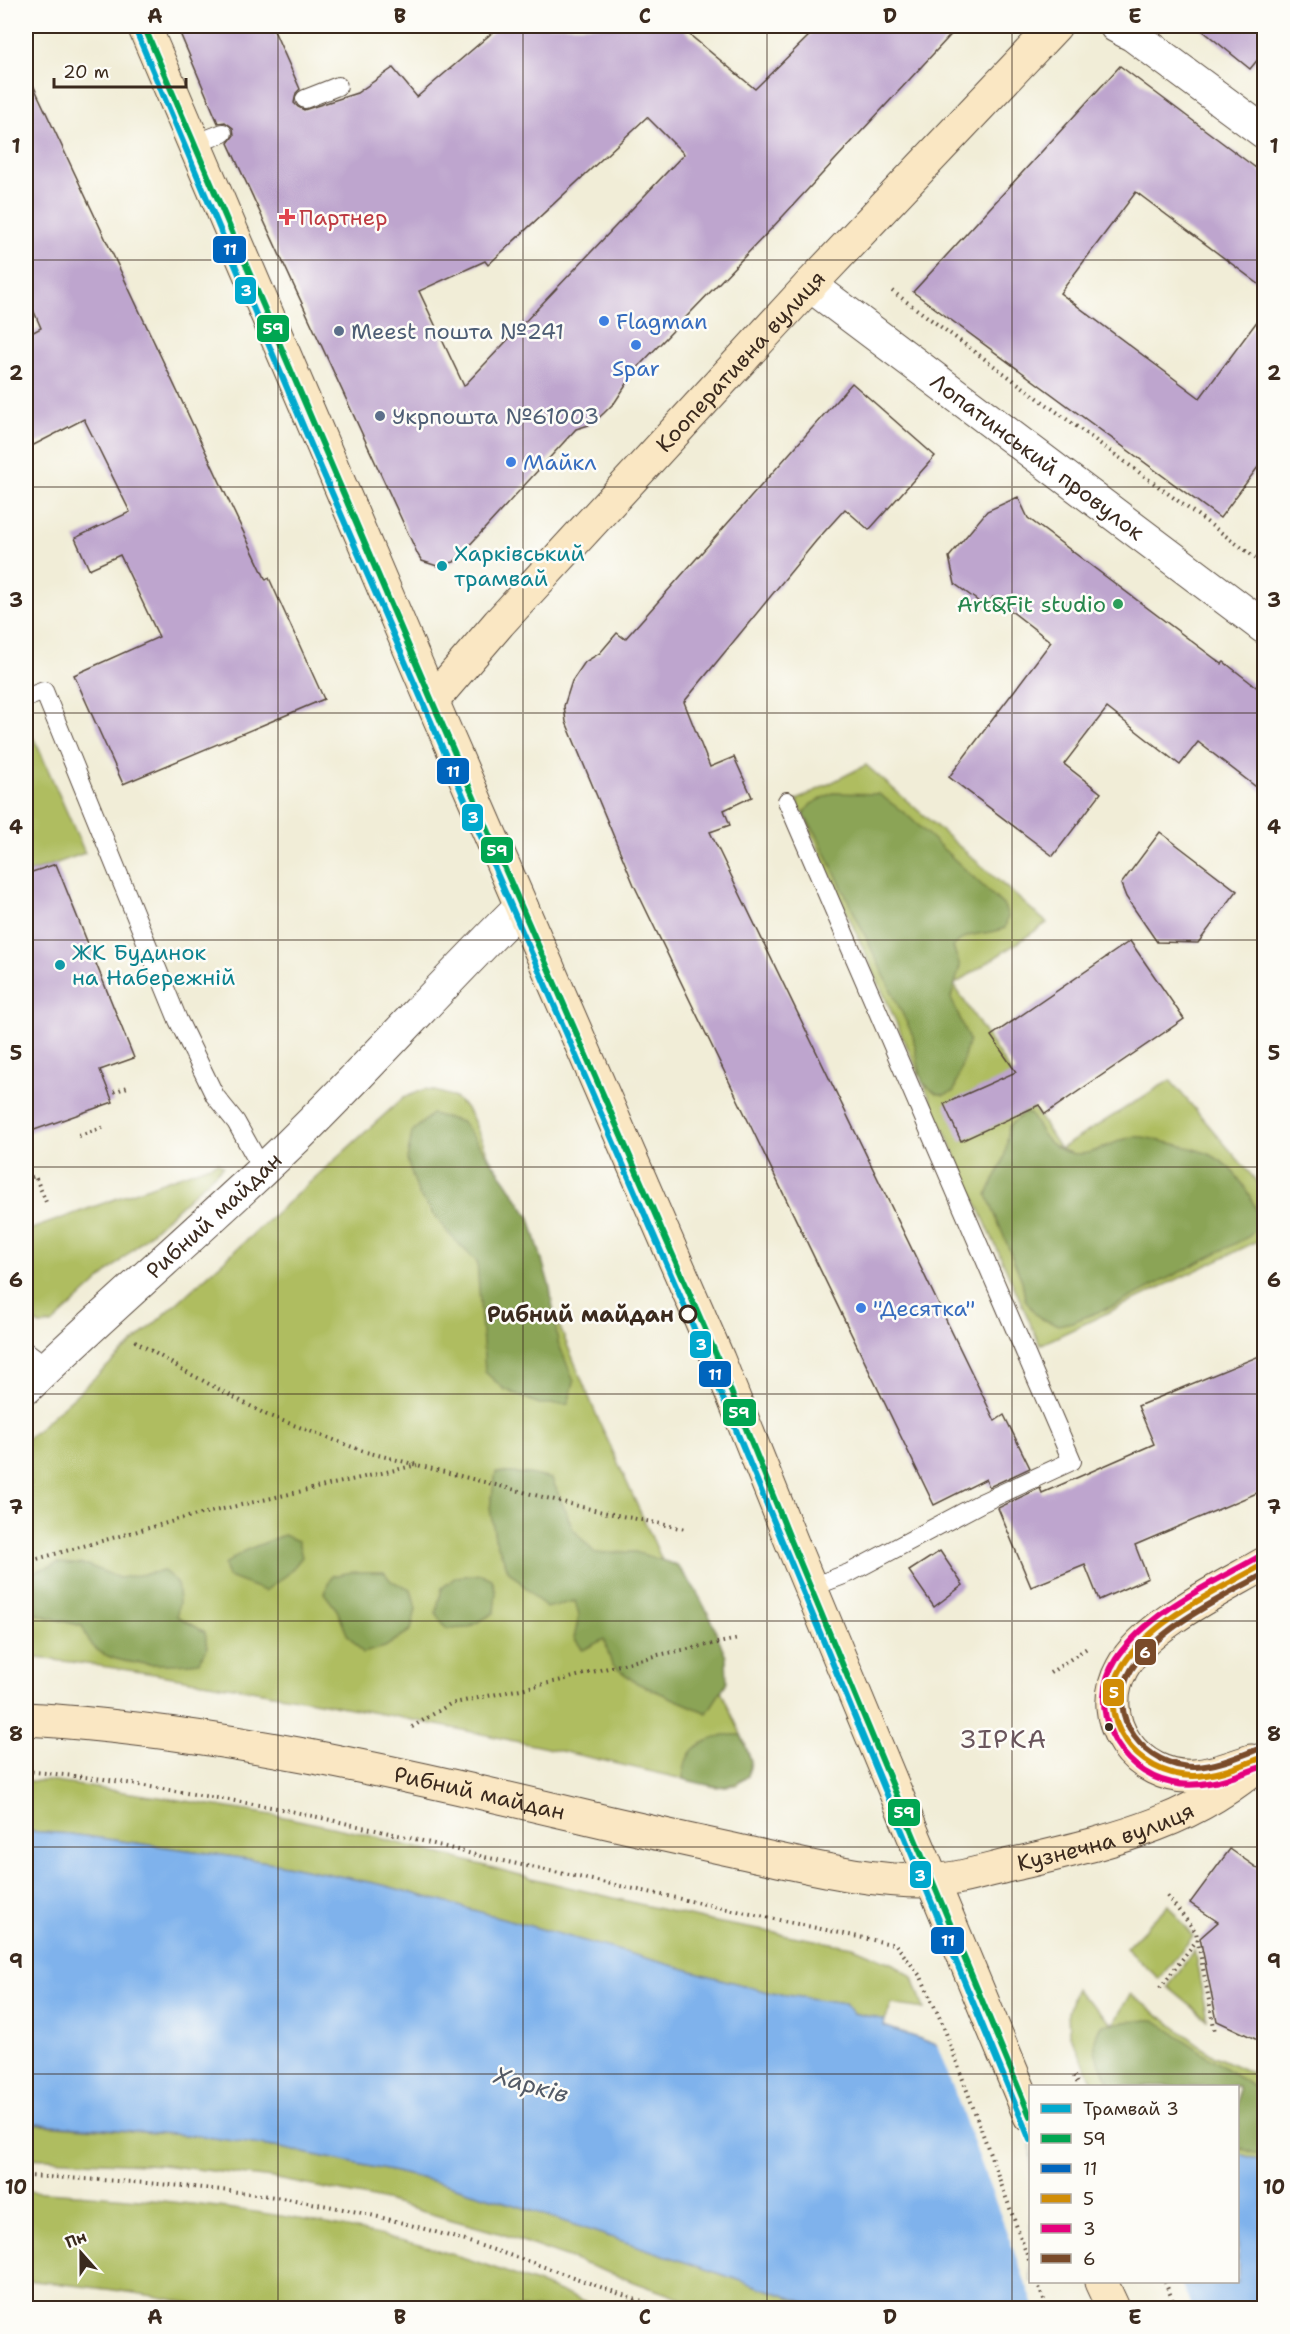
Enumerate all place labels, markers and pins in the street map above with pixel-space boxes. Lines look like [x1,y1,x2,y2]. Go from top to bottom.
place label: Партнер [299,203,388,232]
marker: Партнер [280,210,294,224]
place label: Flagman [616,307,707,336]
marker: Flagman [597,314,611,328]
place label: Meest пошта №241 [351,317,564,346]
marker: Meest пошта №241 [332,324,346,338]
marker: Spar [629,338,643,352]
place label: Spar [612,354,660,383]
place label: Укрпошта №61003 [392,402,599,431]
marker: Укрпошта №61003 [373,409,387,423]
place label: Майкл [523,448,597,477]
marker: Майкл [504,455,518,469]
place label: Харківський трамвай [454,539,585,593]
marker: Харківський трамвай [435,559,449,573]
place label: Art&Fit studio [957,590,1106,619]
marker: Art&Fit studio [1111,597,1125,611]
place label: ЖК Будинок на Набережній [72,938,235,992]
marker: ЖК Будинок на Набережній [53,958,67,972]
place label: "Десятка" [873,1294,975,1323]
place label: Рибний майдан [487,1300,674,1329]
marker: "Десятка" [854,1301,868,1315]
marker: Рибний майдан [679,1305,697,1323]
unlabelled marker [1103,1721,1115,1733]

